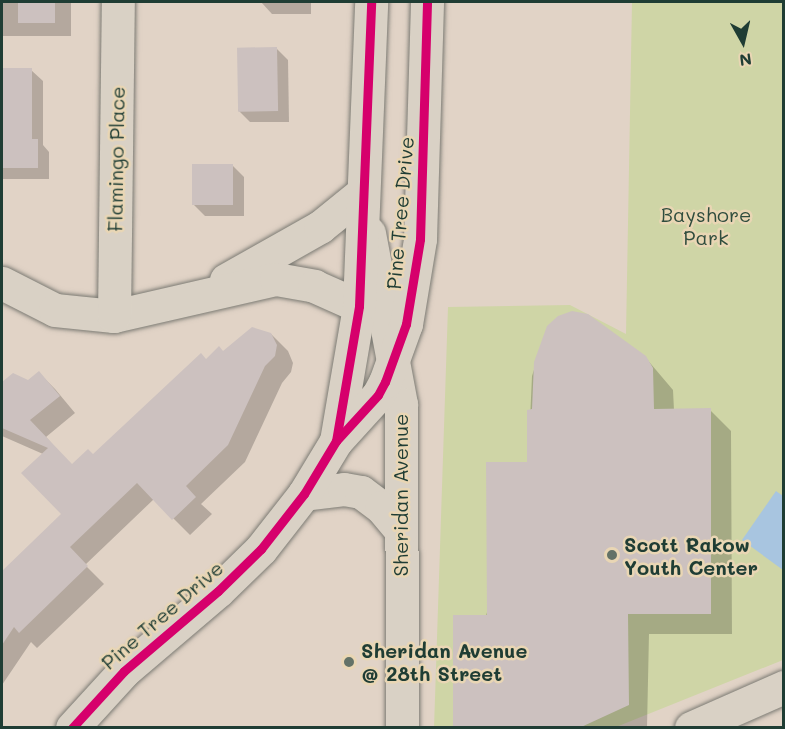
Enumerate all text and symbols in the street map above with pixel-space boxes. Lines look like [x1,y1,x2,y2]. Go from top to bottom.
north arrow [713,12,773,72]
text: N [738,49,753,72]
street label: Flamingo Place [103,86,129,232]
street label: Pine Tree Drive [381,136,419,290]
park label: Bayshore Park [661,203,751,250]
street label: Sheridan Avenue [388,414,412,576]
place label: Scott Rakow Youth Center [624,532,758,579]
marker: Scott Rakow Youth Center [605,548,619,562]
street label: Pine Tree Drive [96,556,228,674]
place label: Sheridan Avenue @ 28th Street [361,638,527,685]
marker: Sheridan Avenue @ 28th Street [342,655,356,669]

